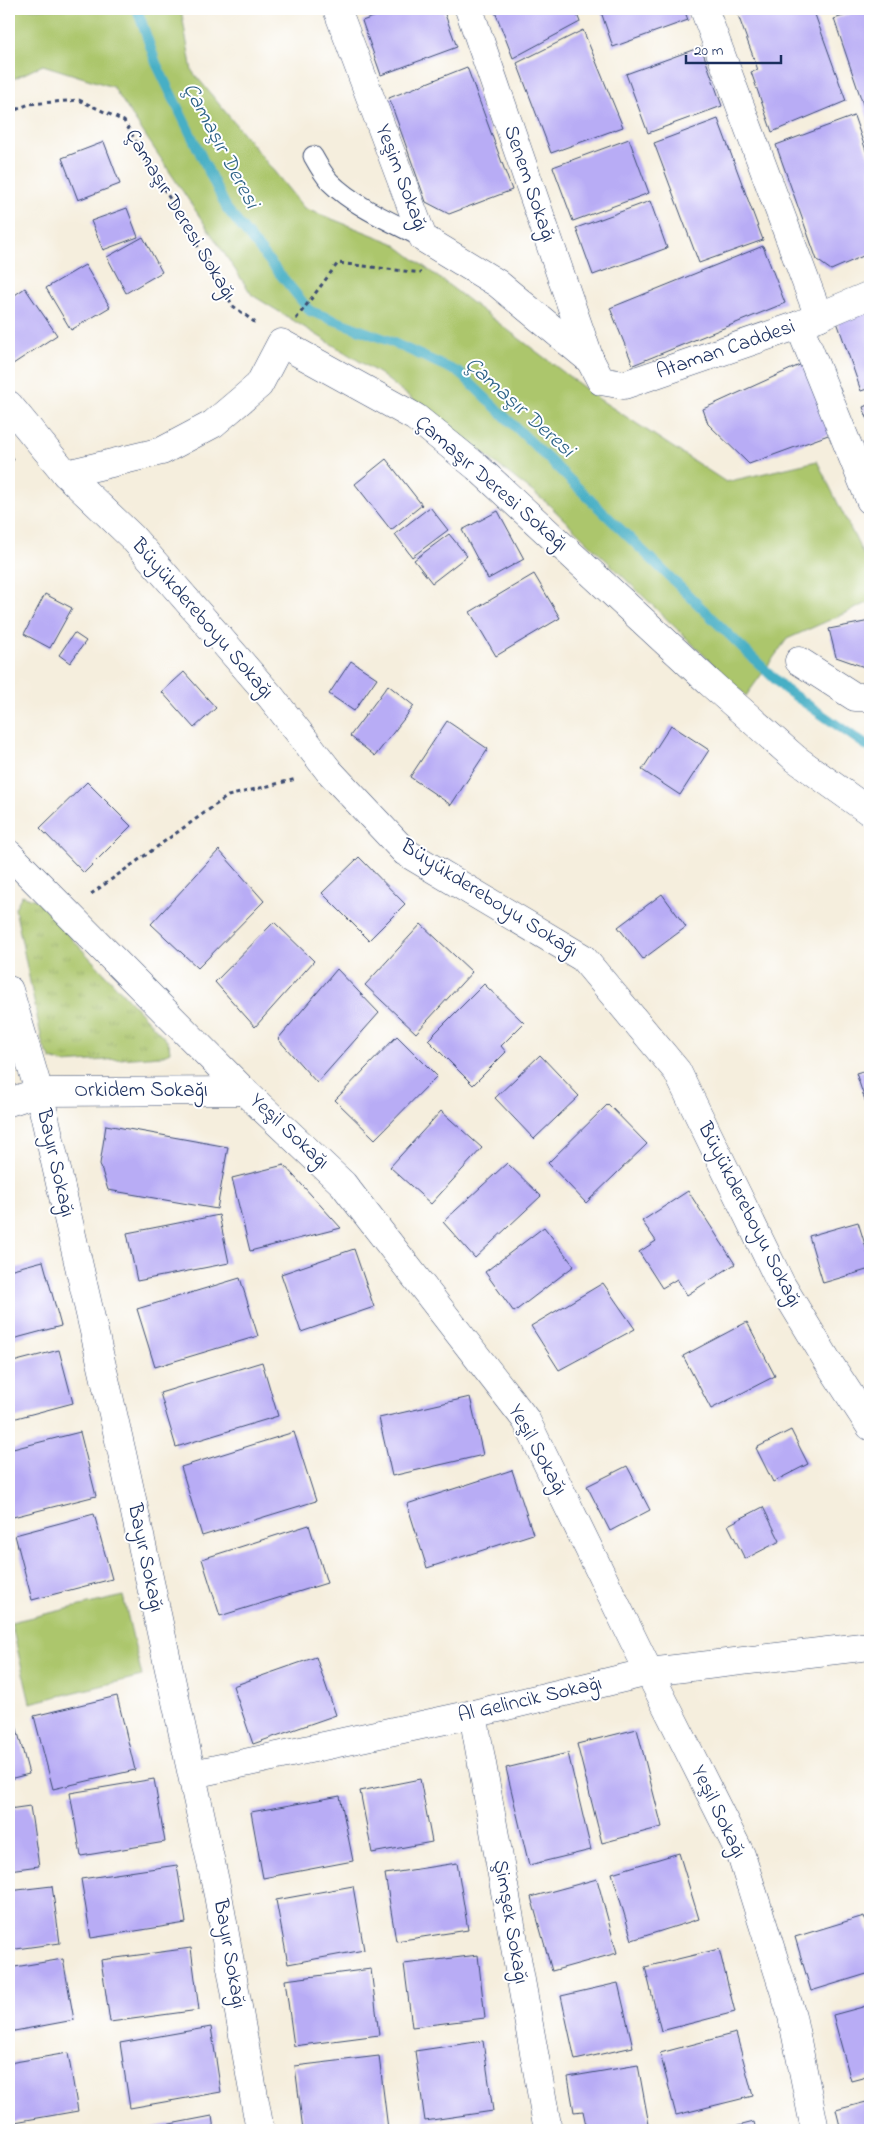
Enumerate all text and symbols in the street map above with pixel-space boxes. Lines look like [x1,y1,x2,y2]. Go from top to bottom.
scale bar [686,32,782,64]
text: 20 m [694,40,724,62]
water label: Çamaşır Deresi [173,77,268,216]
street label: Yeşim Sokağı [365,120,435,237]
street label: Senem Sokağı [493,122,563,247]
street label: Çamaşır Deresi Sokağı [115,124,243,307]
street label: Ataman Caddesi [653,312,799,388]
water label: Çamaşır Deresi [457,350,583,467]
street label: Çamaşır Deresi Sokağı [406,409,574,561]
street label: Büyükdereboyu Sokağı [121,531,280,707]
street label: Büyükdereboyu Sokağı [392,832,584,968]
street label: Orkidem Sokağı [74,1076,208,1108]
street label: Yeşil Sokağı [241,1087,336,1178]
street label: Bayır Sokağı [26,1105,82,1221]
street label: Büyükdereboyu Sokağı [687,1116,809,1314]
street label: Yeşil Sokağı [498,1399,574,1502]
street label: Bayır Sokağı [117,1500,171,1615]
street label: Al Gelincik Sokağı [455,1669,605,1733]
street label: Yeşil Sokağı [681,1761,753,1864]
street label: Şimşek Sokağı [482,1858,536,1987]
street label: Bayır Sokağı [203,1896,253,2011]

